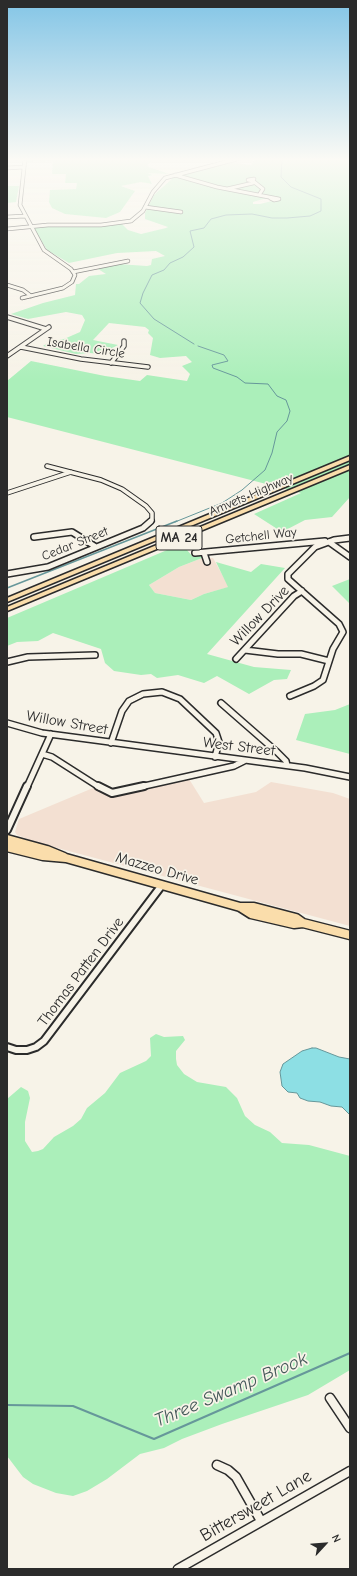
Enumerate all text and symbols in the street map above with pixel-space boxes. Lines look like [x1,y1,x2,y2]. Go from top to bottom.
street label: Isabella Circle [46,334,126,362]
street label: Amvets Highway [207,470,295,520]
street label: Cedar Street [40,524,110,564]
street label: Getchell Way [224,524,298,548]
road number: MA 24 [156,526,202,550]
street label: Willow Drive [227,582,293,650]
street label: Willow Street [25,707,109,739]
street label: West Street [202,734,276,760]
street label: Mazzeo Drive [113,849,201,889]
street label: Thomas Patten Drive [34,914,128,1030]
water label: Three Swamp Brook [151,1347,311,1433]
street label: Bittersweet Lane [196,1465,316,1547]
north arrow [305,1524,345,1564]
text: N [329,1532,344,1545]

